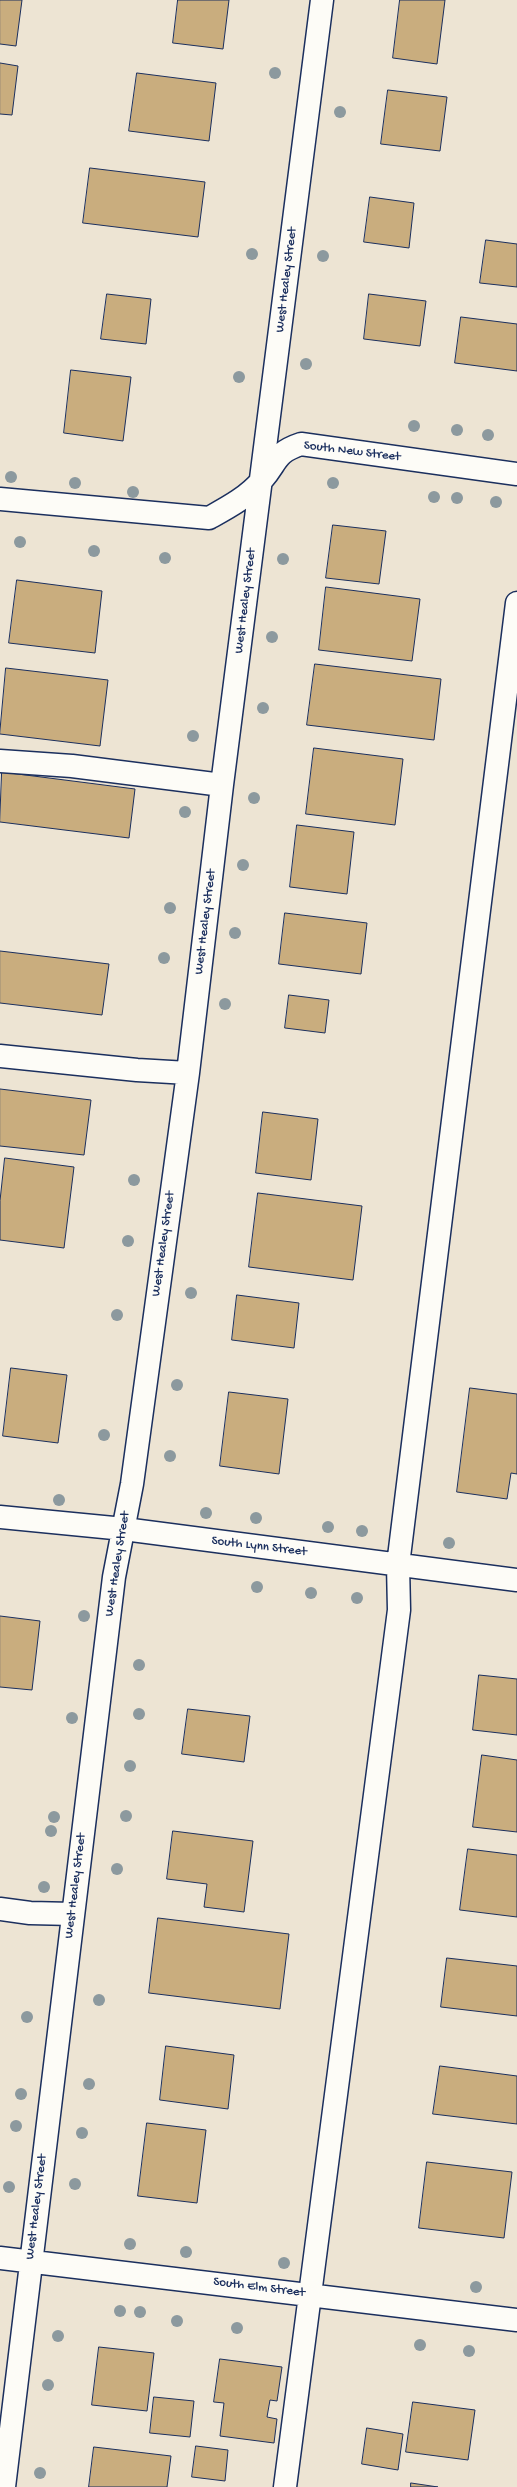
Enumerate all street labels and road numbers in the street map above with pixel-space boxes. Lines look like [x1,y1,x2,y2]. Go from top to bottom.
street label: West Healey Street [273,226,301,334]
street label: South New Street [303,438,401,466]
street label: West Healey Street [232,547,260,655]
street label: West Healey Street [192,868,220,976]
street label: West Healey Street [149,1190,179,1298]
street label: West Healey Street [102,1510,134,1618]
street label: South Lynn Street [211,1533,307,1561]
street label: West Healey Street [62,1832,90,1940]
street label: West Healey Street [23,2153,51,2261]
street label: South Elm Street [212,2275,306,2301]

